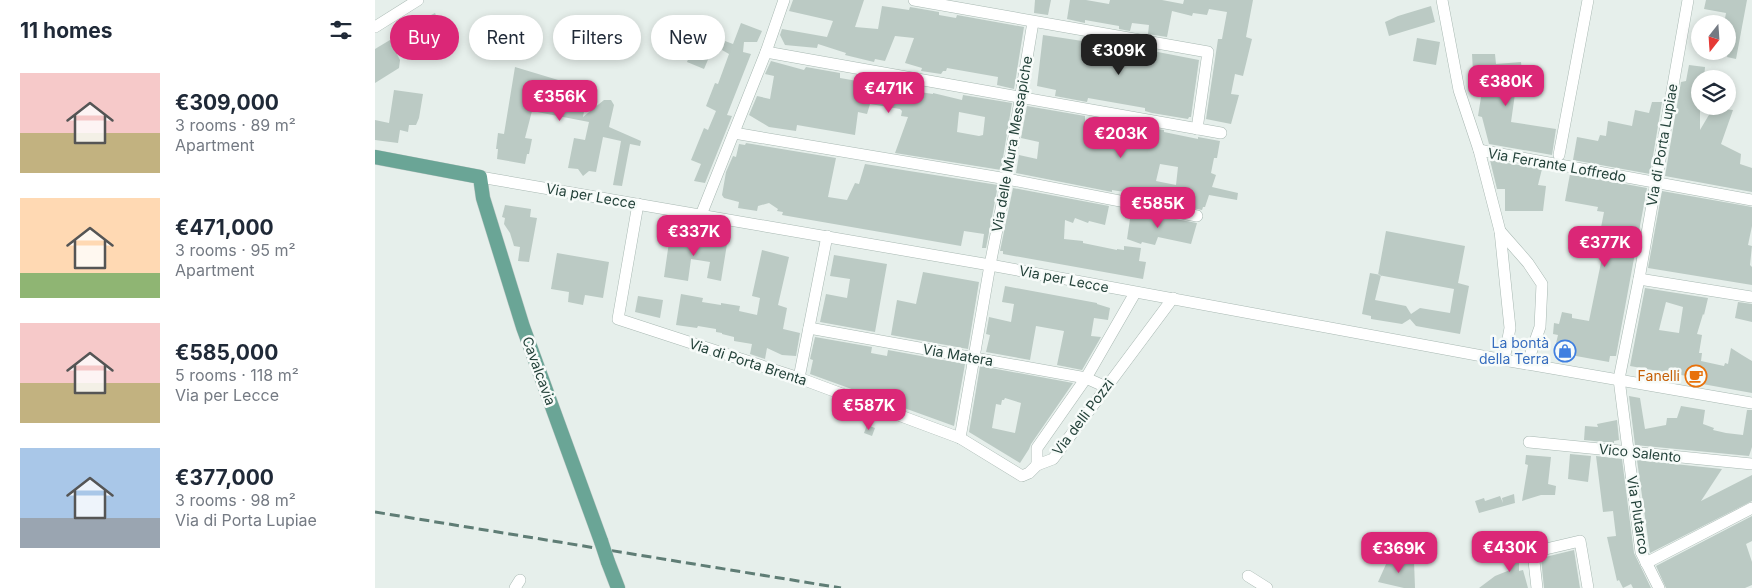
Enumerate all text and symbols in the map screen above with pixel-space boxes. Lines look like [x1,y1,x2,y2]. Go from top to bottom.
chip: Buy [390,15,459,60]
chip: Rent [469,15,543,60]
chip: Filters [553,15,641,60]
chip: New [651,15,725,60]
north arrow [1691,15,1736,60]
map controls [1691,15,1736,115]
icon: filters [327,16,355,44]
text: 11 homes [20,18,112,43]
pin: €309K [1084,34,1154,76]
text: €309K [1092,40,1146,60]
street label: Via delle Mura Messapiche [988,55,1035,233]
pin: €380K [1471,64,1541,107]
button: layers [1691,70,1736,115]
text: €380K [1479,71,1533,91]
pin: €471K [854,72,924,114]
text: €471K [864,78,914,98]
pin: €356K [525,80,595,122]
street label: Via di Porta Lupiae [1642,82,1681,208]
text: €356K [533,86,587,106]
text: €309,000 [175,90,279,115]
icon: home [60,93,120,153]
text: 3 rooms · 89 m² [175,115,296,135]
pin: €203K [1086,116,1156,159]
text: €203K [1094,123,1148,143]
text: Apartment [175,135,255,155]
street label: Via Ferrante Loffredo [1486,144,1628,185]
street label: Via per Lecce [545,179,637,212]
pin: €585K [1123,186,1193,229]
text: €585K [1131,193,1185,213]
pin: €337K [659,214,729,257]
text: €471,000 [175,215,274,240]
icon: home [60,218,120,278]
text: €337K [668,221,720,241]
pin: €377K [1570,226,1640,268]
text: €377K [1579,232,1631,252]
text: 3 rooms · 95 m² [175,240,296,260]
text: Apartment [175,260,255,280]
street label: Via per Lecce [1018,261,1110,296]
street label: Cavalcavia [519,334,560,407]
street label: Via di Porta Brenta [687,334,809,389]
place label: La bontà della Terra [1479,334,1549,367]
shop icon: La bontà della Terra [1553,339,1577,363]
text: €585,000 [175,340,278,365]
street label: Via Matera [922,340,995,369]
icon: home [60,343,120,403]
cafe icon: Fanelli [1684,364,1708,388]
text: 5 rooms · 118 m² [175,365,299,385]
place label: Fanelli [1638,367,1680,384]
street label: Via delli Pozzi [1048,375,1117,458]
text: Via per Lecce [175,385,279,405]
pin: €587K [834,388,904,431]
text: €587K [843,395,895,415]
street label: Vico Salento [1598,440,1682,465]
text: €377,000 [175,465,274,490]
icon: home [60,468,120,528]
street label: Via Plutarco [1624,474,1653,555]
text: 3 rooms · 98 m² [175,490,296,510]
text: Via di Porta Lupiae [175,510,317,530]
pin: €430K [1475,530,1545,573]
pin: €369K [1364,532,1434,574]
text: €430K [1483,537,1537,557]
text: €369K [1372,538,1426,558]

